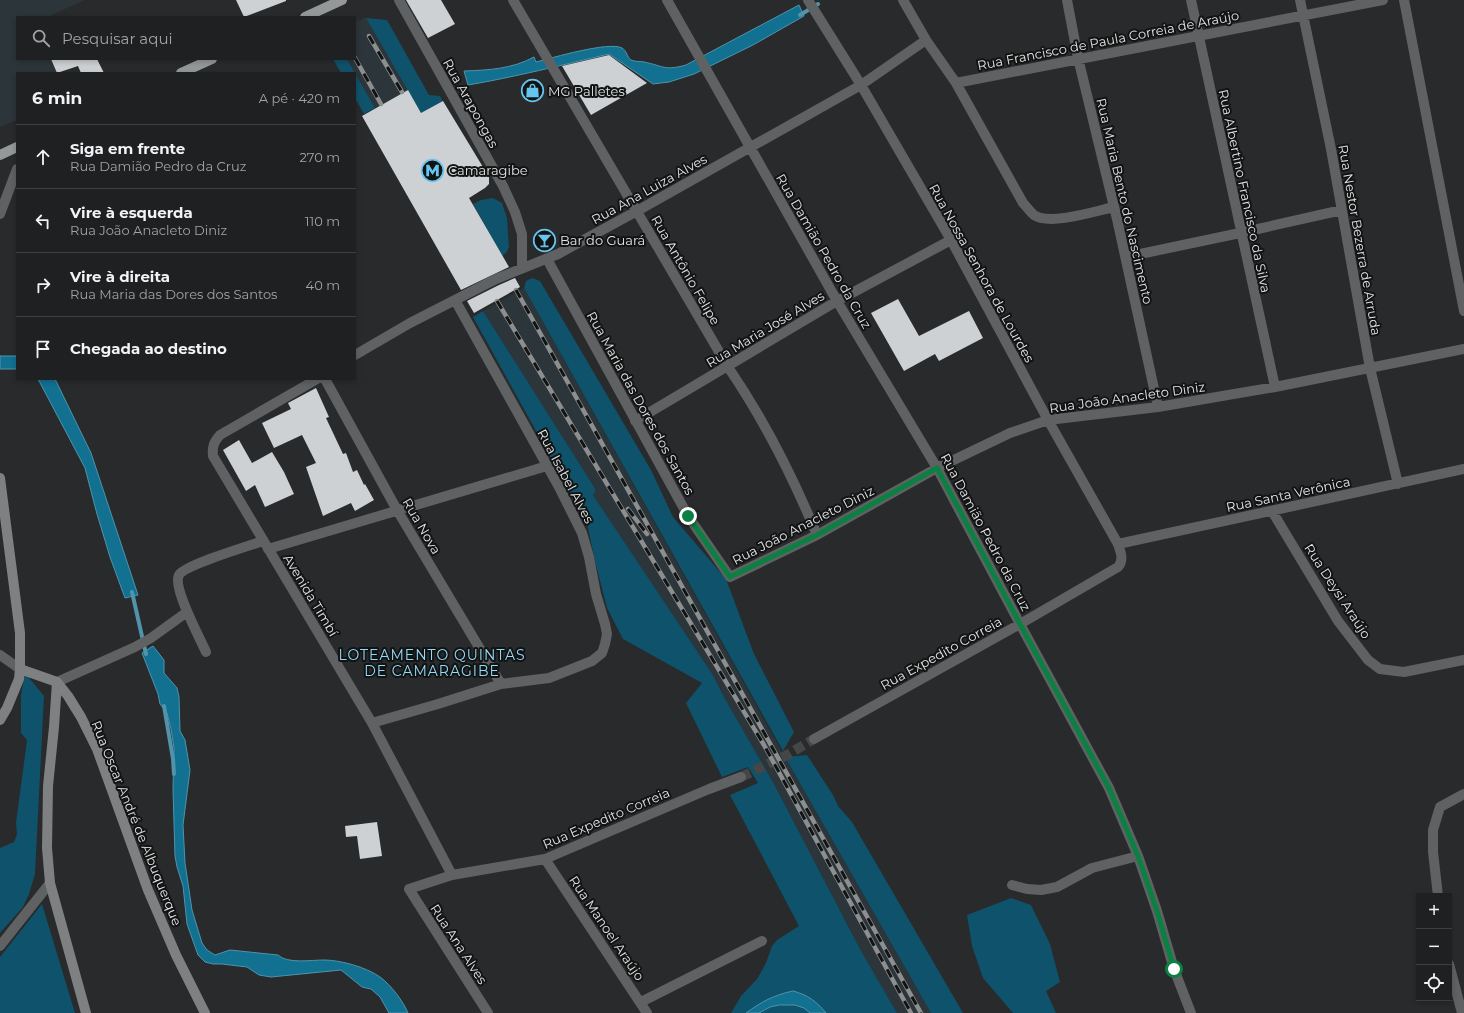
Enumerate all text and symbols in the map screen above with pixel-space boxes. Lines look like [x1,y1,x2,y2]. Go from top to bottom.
street label: Rua Francisco de Paula Correia de Araújo [976,7,1240,73]
search box [16,16,356,60]
icon: search [30,27,52,49]
text: Pesquisar aqui [62,29,173,48]
street label: Rua Arapongas [440,56,502,150]
shop icon: MG Palletes [519,78,545,104]
place label: MG Palletes [548,83,625,99]
text: 6 min [32,88,82,108]
street label: Rua Albertino Francisco da Silva [1216,88,1274,294]
text: A pé · 420 m [259,90,340,106]
street label: Rua Maria Bento do Nascimento [1093,96,1157,306]
text: Siga em frente [70,139,185,158]
street label: Rua Nestor Bezerra de Arruda [1335,143,1385,337]
icon: ahead [32,146,54,168]
text: 270 m [299,149,340,165]
street label: Rua Ana Luiza Alves [588,151,710,227]
metro station icon: Camaragibe [420,157,446,183]
text: Rua Damião Pedro da Cruz [70,158,246,174]
place label: Camaragibe [448,162,528,178]
street label: Rua Damião Pedro da Cruz [773,171,875,332]
street label: Rua Nossa Senhora de Lourdes [926,181,1038,365]
text: Vire à esquerda [70,203,193,222]
icon: left [32,210,54,232]
street label: Rua Antônio Felipe [648,212,724,328]
text: 110 m [305,213,340,229]
text: Rua João Anacleto Diniz [70,222,227,238]
bar icon: Bar do Guará [531,227,557,253]
place label: Bar do Guará [560,232,645,248]
text: Vire à direita [70,267,170,286]
icon: right [32,274,54,296]
text: 40 m [306,277,340,293]
text: Rua Maria das Dores dos Santos [70,286,277,302]
street label: Rua Maria José Alves [703,287,827,371]
street label: Rua Maria das Dores dos Santos [584,308,698,498]
icon: arrive [32,338,54,360]
text: Chegada ao destino [70,339,227,358]
street label: Rua João Anacleto Diniz [1048,378,1206,416]
street label: Rua Isabel Alves [534,426,598,526]
street label: Rua Damião Pedro da Cruz [938,450,1035,614]
street label: Rua Santa Verônica [1224,473,1352,515]
street label: Rua João Anacleto Diniz [729,482,877,568]
street label: Rua Nova [400,495,444,557]
route end [679,507,697,525]
street label: Rua Deysi Araújo [1301,540,1375,642]
street label: Avenida Timbí [280,551,342,639]
street label: Rua Expedito Correia [877,613,1005,693]
district label: LOTEAMENTO QUINTAS DE CAMARAGIBE [338,646,526,680]
street label: Rua Oscar André de Albuquerque [88,718,186,928]
street label: Rua Expedito Correia [540,784,672,852]
street label: Rua Manoel Araújo [566,872,648,984]
map controls [1416,893,1452,1001]
button: + [1416,893,1452,929]
street label: Rua Ana Alves [427,901,491,987]
button: − [1416,929,1452,965]
route start [1165,960,1183,978]
button: locate [1416,965,1452,1001]

